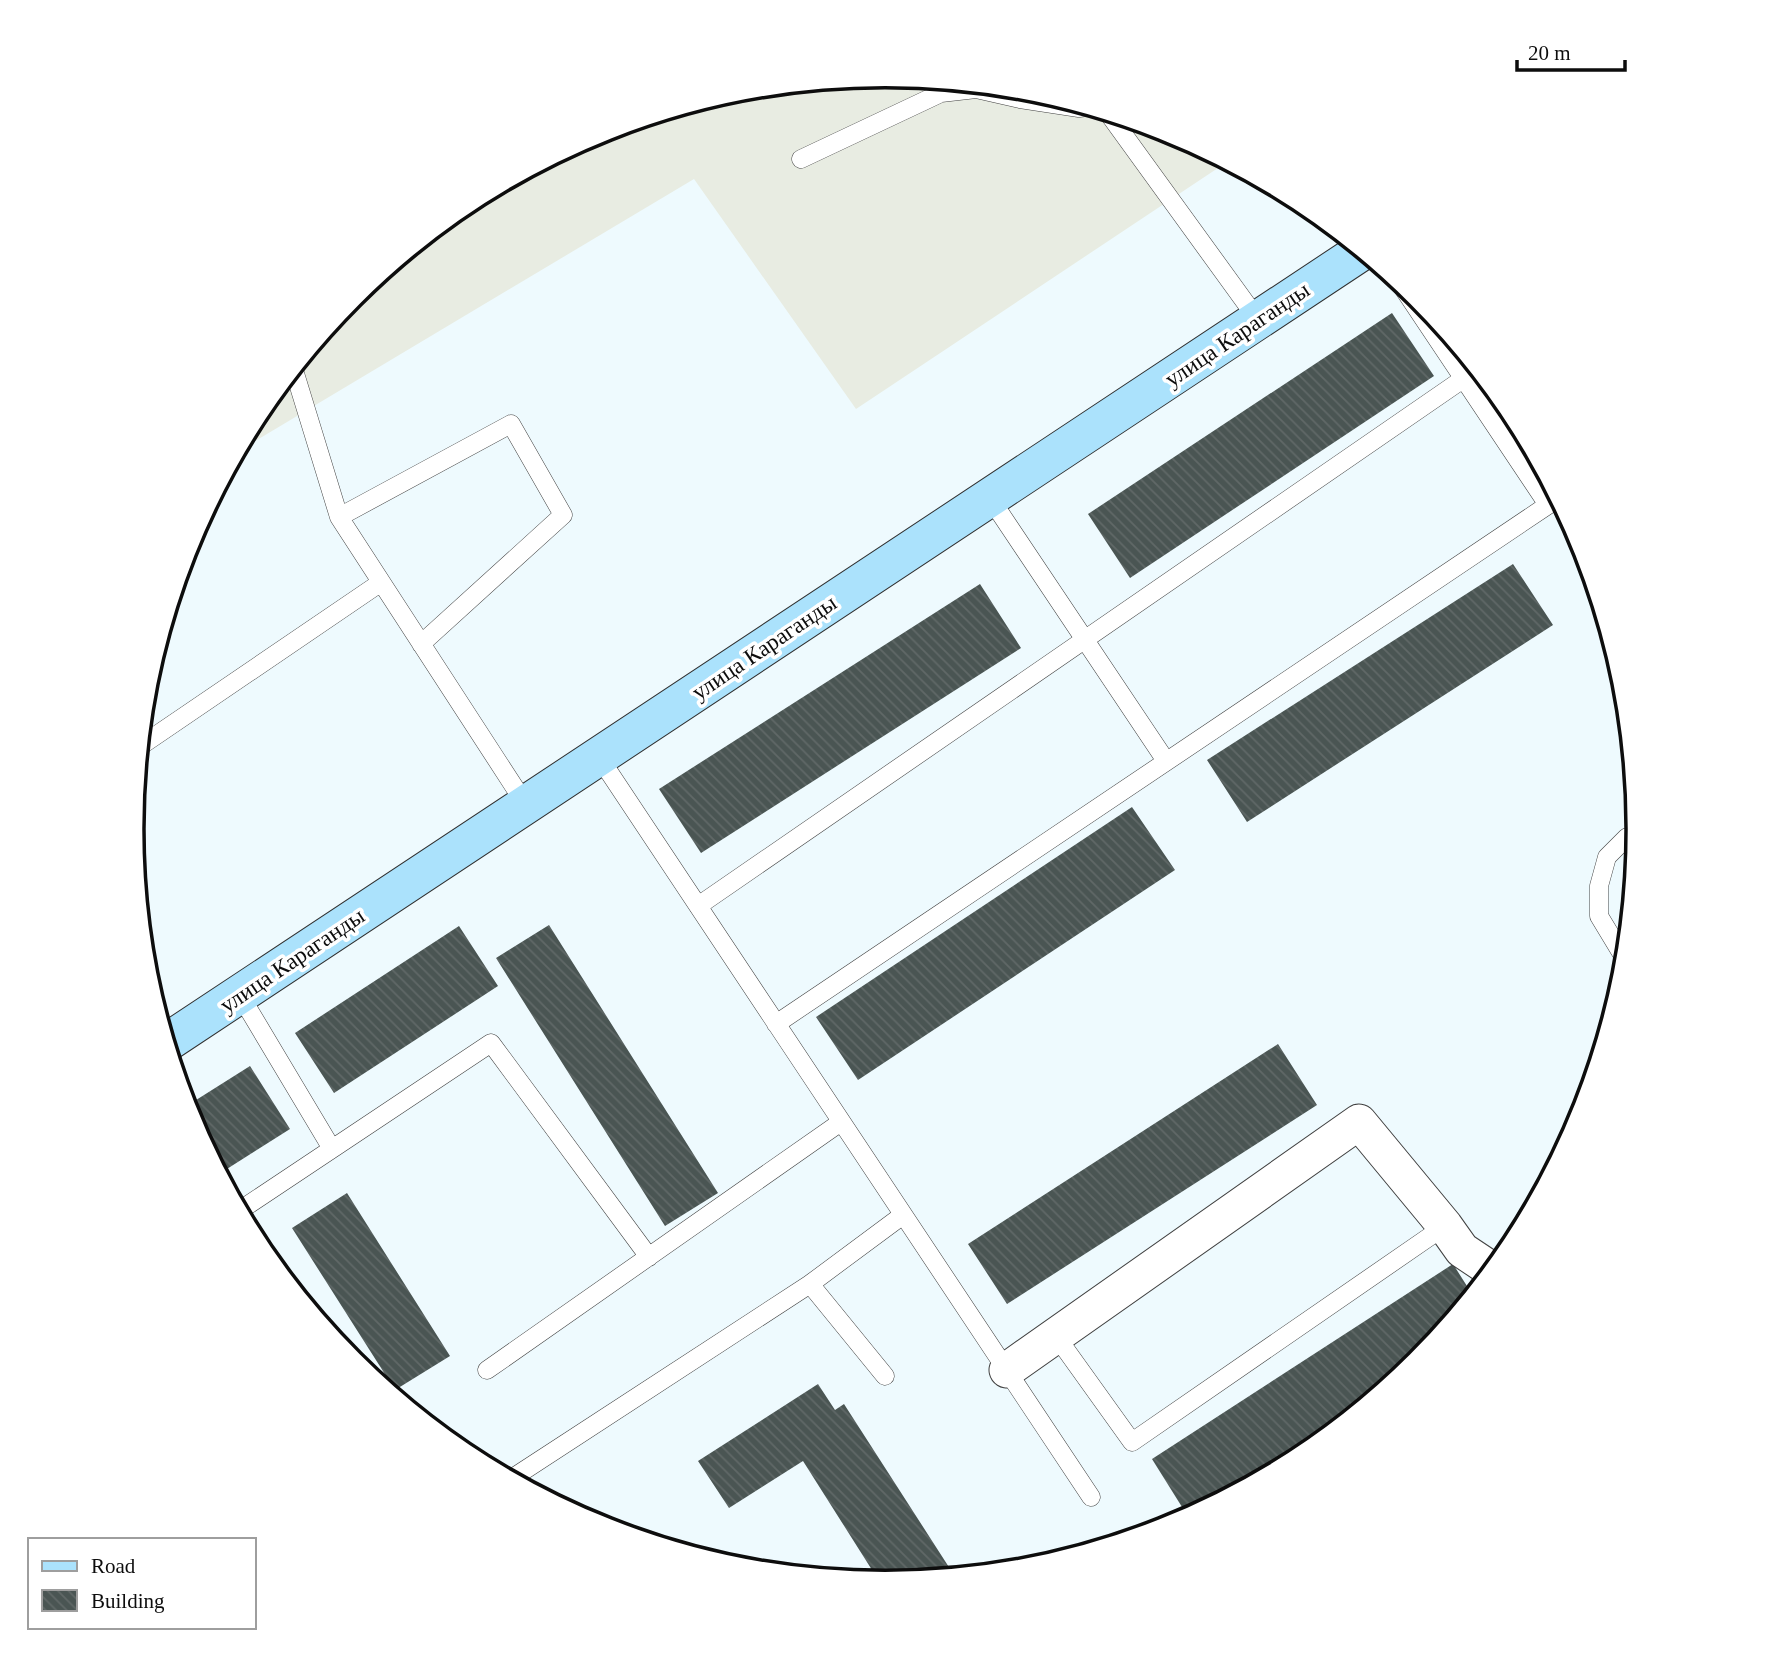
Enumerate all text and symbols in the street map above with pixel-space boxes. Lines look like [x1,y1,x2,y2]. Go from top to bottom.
scale bar [1517,28,1626,72]
text: 20 m [1528,41,1571,65]
street label: улица Караганды [1160,277,1314,392]
street label: улица Караганды [687,590,841,705]
street label: улица Караганды [215,903,369,1018]
legend [28,1538,256,1629]
text: Road [91,1554,136,1578]
text: Building [91,1589,165,1613]

